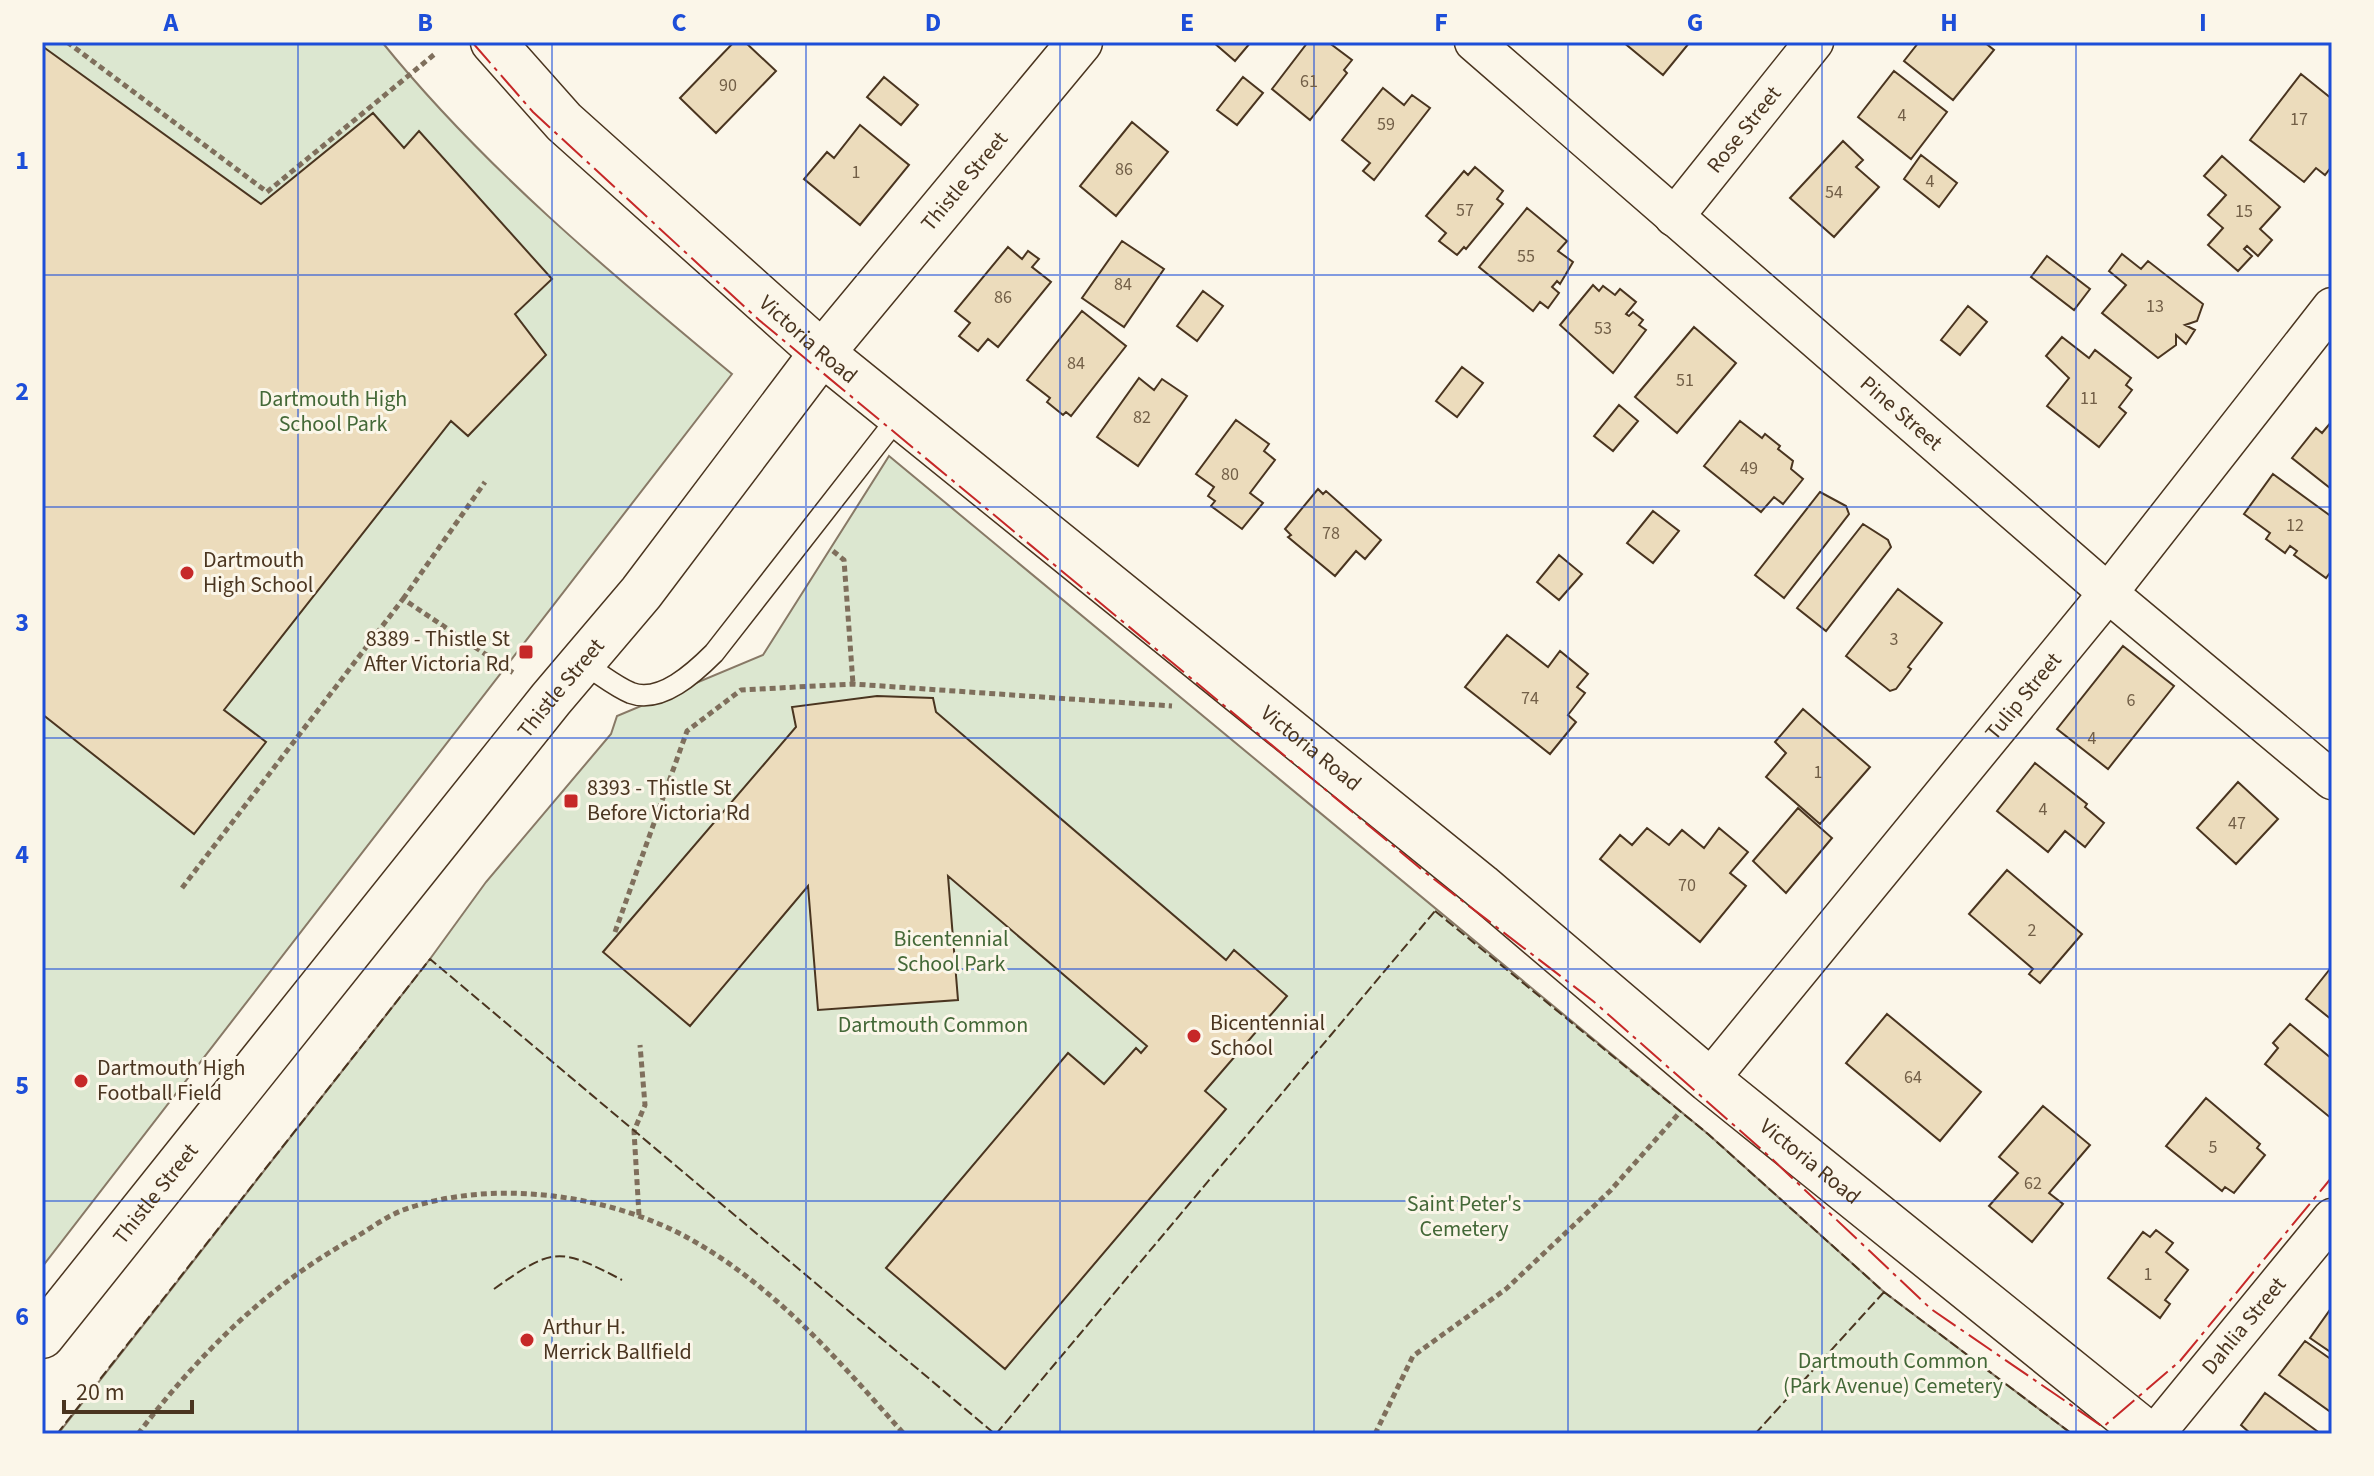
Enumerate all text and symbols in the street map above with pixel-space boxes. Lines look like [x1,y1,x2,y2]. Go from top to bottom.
text: A [163,4,180,41]
text: B [417,4,433,41]
text: C [671,4,687,41]
text: D [925,4,941,41]
text: E [1180,4,1194,41]
text: F [1434,4,1448,41]
text: G [1687,4,1703,41]
text: H [1940,4,1958,41]
text: I [2199,4,2207,41]
house number: 61 [1300,69,1318,94]
house number: 90 [719,73,737,98]
street label: Rose Street [1699,79,1789,180]
house number: 4 [1898,103,1907,128]
house number: 17 [2290,107,2308,132]
house number: 59 [1377,112,1395,137]
street label: Thistle Street [913,124,1016,238]
text: 1 [15,142,29,179]
house number: 86 [1115,157,1133,182]
house number: 1 [852,160,860,185]
house number: 4 [1926,169,1935,194]
house number: 54 [1825,180,1843,205]
house number: 57 [1456,198,1474,223]
house number: 15 [2235,199,2253,224]
house number: 55 [1517,244,1535,269]
house number: 84 [1114,272,1132,297]
house number: 86 [994,285,1012,310]
street label: Victoria Road [752,288,864,392]
house number: 13 [2146,294,2164,319]
house number: 53 [1594,316,1612,341]
house number: 84 [1067,351,1085,376]
house number: 51 [1676,368,1694,393]
street label: Pine Street [1853,368,1950,459]
text: 2 [15,373,29,410]
park label: Dartmouth High School Park [259,383,407,440]
house number: 11 [2080,386,2098,411]
house number: 82 [1133,405,1151,430]
house number: 49 [1740,456,1758,481]
house number: 80 [1221,462,1239,487]
house number: 12 [2286,513,2304,538]
house number: 78 [1322,521,1340,546]
place label: Dartmouth High School [203,544,313,601]
marker: Dartmouth High School [178,564,196,582]
text: 3 [15,604,29,641]
place label: 8389 - Thistle St After Victoria Rd [364,623,511,680]
house number: 3 [1890,627,1899,652]
street label: Thistle Street [510,631,612,745]
marker: 8389 - Thistle St After Victoria Rd [517,643,535,661]
street label: Tulip Street [1978,645,2070,747]
house number: 74 [1521,686,1539,711]
house number: 6 [2127,688,2136,713]
street label: Victoria Road [1254,698,1368,799]
house number: 4 [2088,726,2097,751]
house number: 1 [1814,760,1822,785]
place label: 8393 - Thistle St Before Victoria Rd [587,772,750,829]
marker: 8393 - Thistle St Before Victoria Rd [562,792,580,810]
house number: 4 [2039,797,2048,822]
house number: 47 [2228,811,2246,836]
text: 4 [15,836,29,873]
house number: 70 [1678,873,1696,898]
house number: 2 [2028,918,2037,943]
park label: Bicentennial School Park [893,923,1009,980]
place label: Bicentennial School [1210,1007,1325,1064]
park label: Dartmouth Common [838,1009,1028,1041]
marker: Bicentennial School [1185,1027,1203,1045]
place label: Dartmouth High Football Field [97,1052,245,1109]
house number: 64 [1904,1065,1922,1090]
text: 5 [15,1067,29,1104]
marker: Dartmouth High Football Field [72,1072,90,1090]
street label: Victoria Road [1753,1111,1867,1212]
house number: 5 [2209,1135,2218,1160]
street label: Thistle Street [105,1136,206,1251]
house number: 62 [2024,1171,2042,1196]
park label: Saint Peter's Cemetery [1407,1188,1521,1245]
house number: 1 [2144,1262,2152,1287]
street label: Dahlia Street [2194,1269,2294,1382]
text: 6 [15,1298,29,1335]
place label: Arthur H. Merrick Ballfield [543,1311,692,1368]
marker: Arthur H. Merrick Ballfield [518,1331,536,1349]
park label: Dartmouth Common (Park Avenue) Cemetery [1783,1345,2004,1402]
scale bar [64,1364,192,1414]
text: 20 m [76,1375,125,1410]

